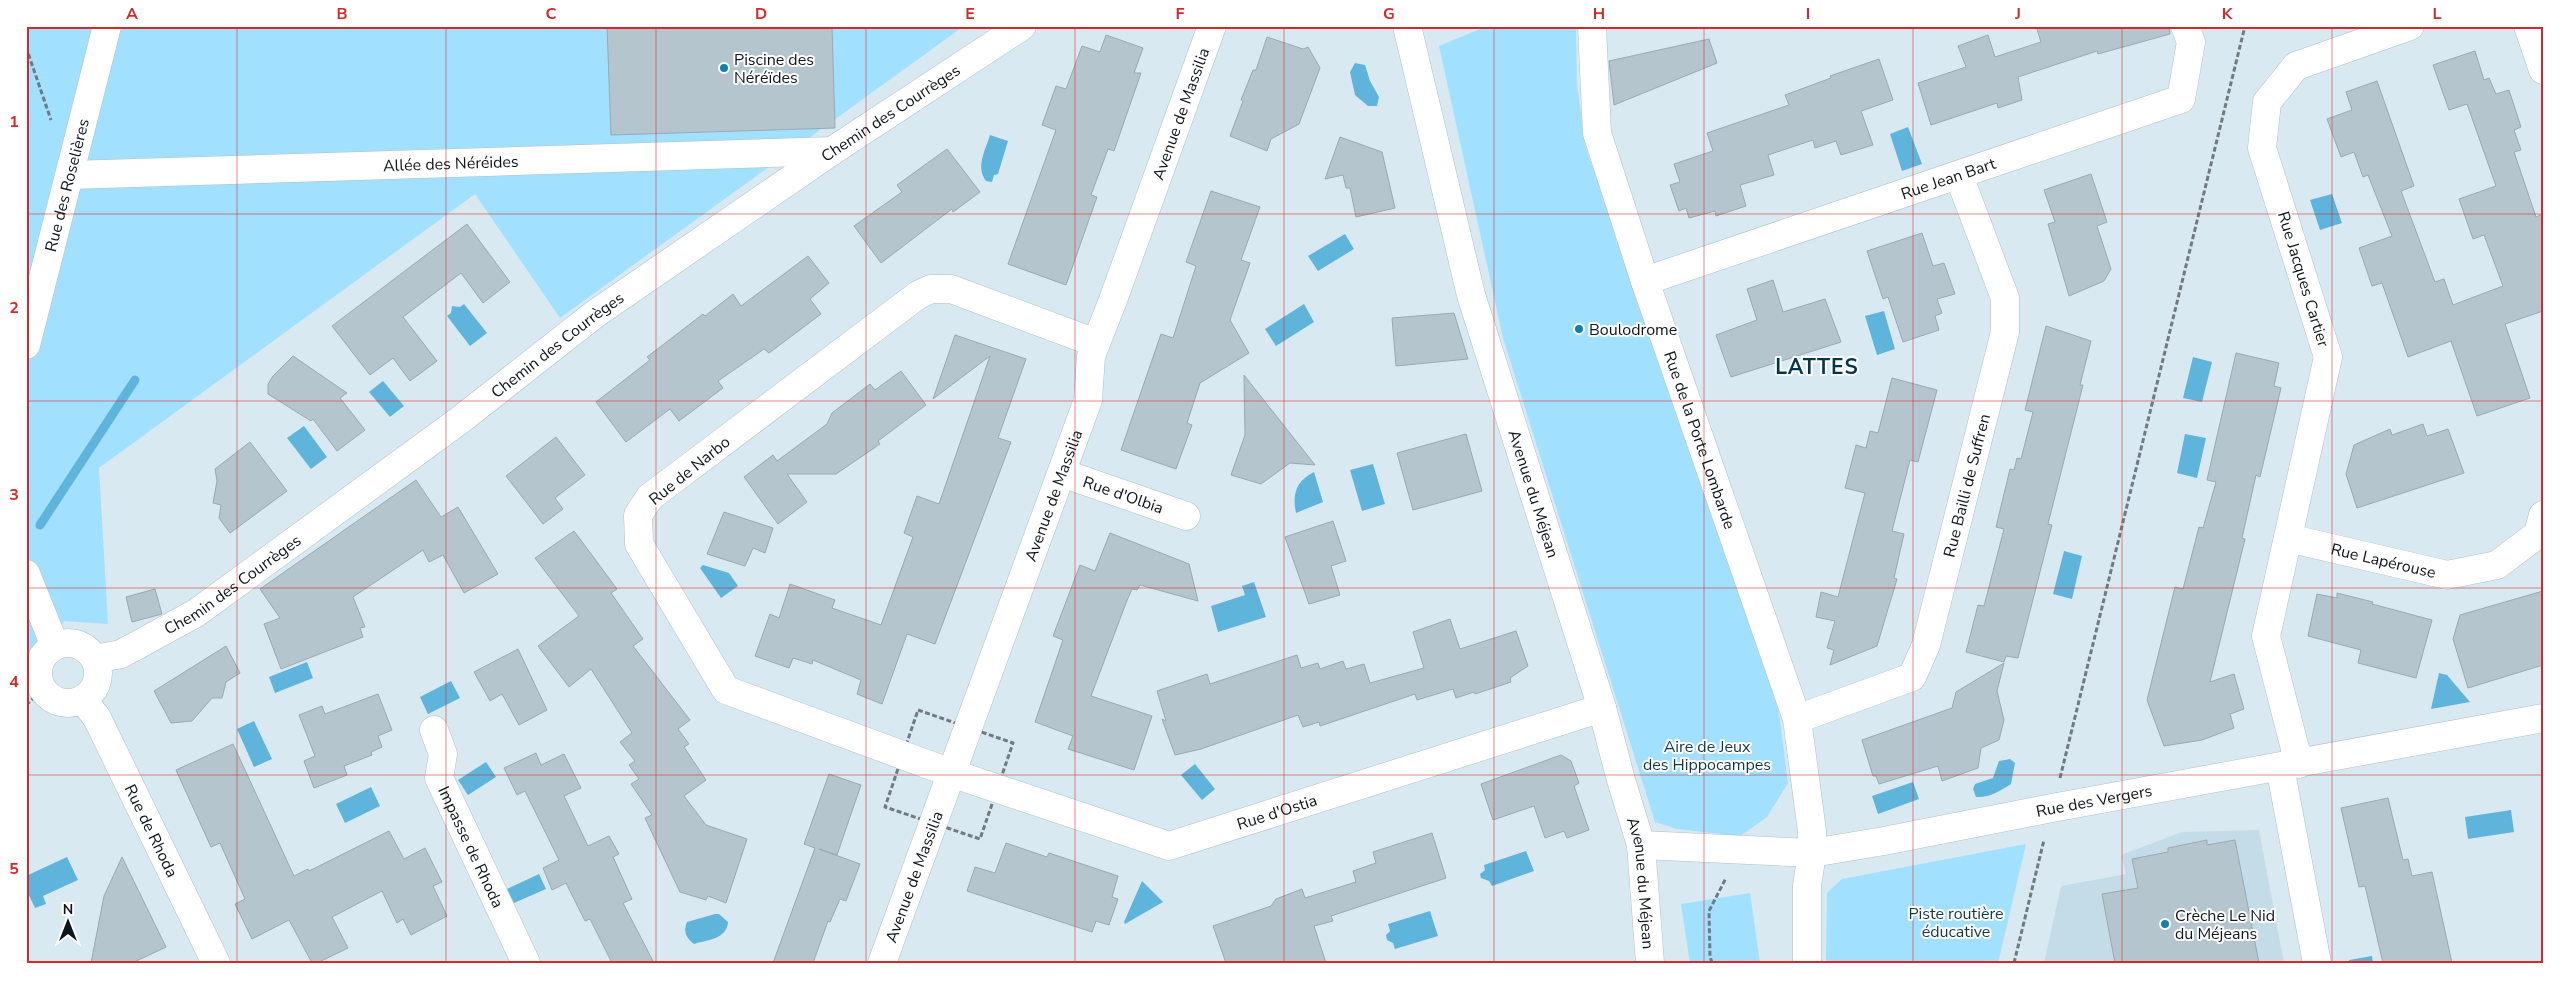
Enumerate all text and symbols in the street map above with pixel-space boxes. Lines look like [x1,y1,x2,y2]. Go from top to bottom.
text: A [126,3,138,25]
text: B [336,3,348,25]
text: C [546,3,557,25]
text: D [755,3,767,25]
text: E [965,3,975,25]
text: F [1176,3,1185,25]
text: G [1383,3,1395,25]
text: H [1593,3,1605,25]
text: I [1806,3,1810,25]
text: J [2014,3,2021,25]
text: K [2222,3,2234,25]
text: L [2433,3,2442,25]
street label: Avenue de Massilia [1147,45,1215,183]
place label: Piscine des Néréïdes [734,49,814,89]
street label: Chemin des Courrèges [817,60,965,167]
marker: Piscine des Néréïdes [718,62,730,74]
text: 1 [9,111,19,133]
street label: Rue des Roselières [40,116,95,254]
street label: Allée des Néréides [383,151,519,177]
street label: Rue Jean Bart [1898,153,1999,205]
street label: Rue Jacques Cartier [2272,209,2334,350]
street label: Chemin des Courrèges [487,287,629,404]
text: 2 [9,297,19,319]
place label: Boulodrome [1589,319,1677,341]
marker: Boulodrome [1573,323,1585,335]
street label: Rue de la Porte Lombarde [1658,348,1740,532]
district label: LATTES [1775,353,1859,381]
street label: Rue Bailli de Suffren [1939,412,1996,560]
street label: Avenue de Massilia [1020,427,1088,565]
street label: Avenue du Méjean [1502,427,1564,561]
street label: Rue de Narbo [644,431,735,510]
street label: Rue d'Olbia [1080,471,1166,519]
text: 3 [9,484,19,506]
street label: Chemin des Courrèges [160,530,306,640]
street label: Rue Lapérouse [2329,538,2438,584]
text: 4 [9,671,19,693]
park label: Aire de Jeux des Hippocampes [1643,736,1771,776]
street label: Rue des Vergers [2034,780,2154,823]
street label: Rue de Rhoda [119,781,183,881]
street label: Impasse de Rhoda [432,783,509,912]
street label: Rue d'Ostia [1234,790,1320,836]
street label: Avenue de Massilia [880,808,949,946]
street label: Avenue du Méjean [1621,815,1659,950]
text: 5 [9,858,19,880]
north arrow [42,896,92,946]
text: N [63,900,73,919]
park label: Piste routière éducative [1908,903,2004,943]
place label: Crèche Le Nid du Méjeans [2175,905,2275,945]
marker: Crèche Le Nid du Méjeans [2159,918,2171,930]

